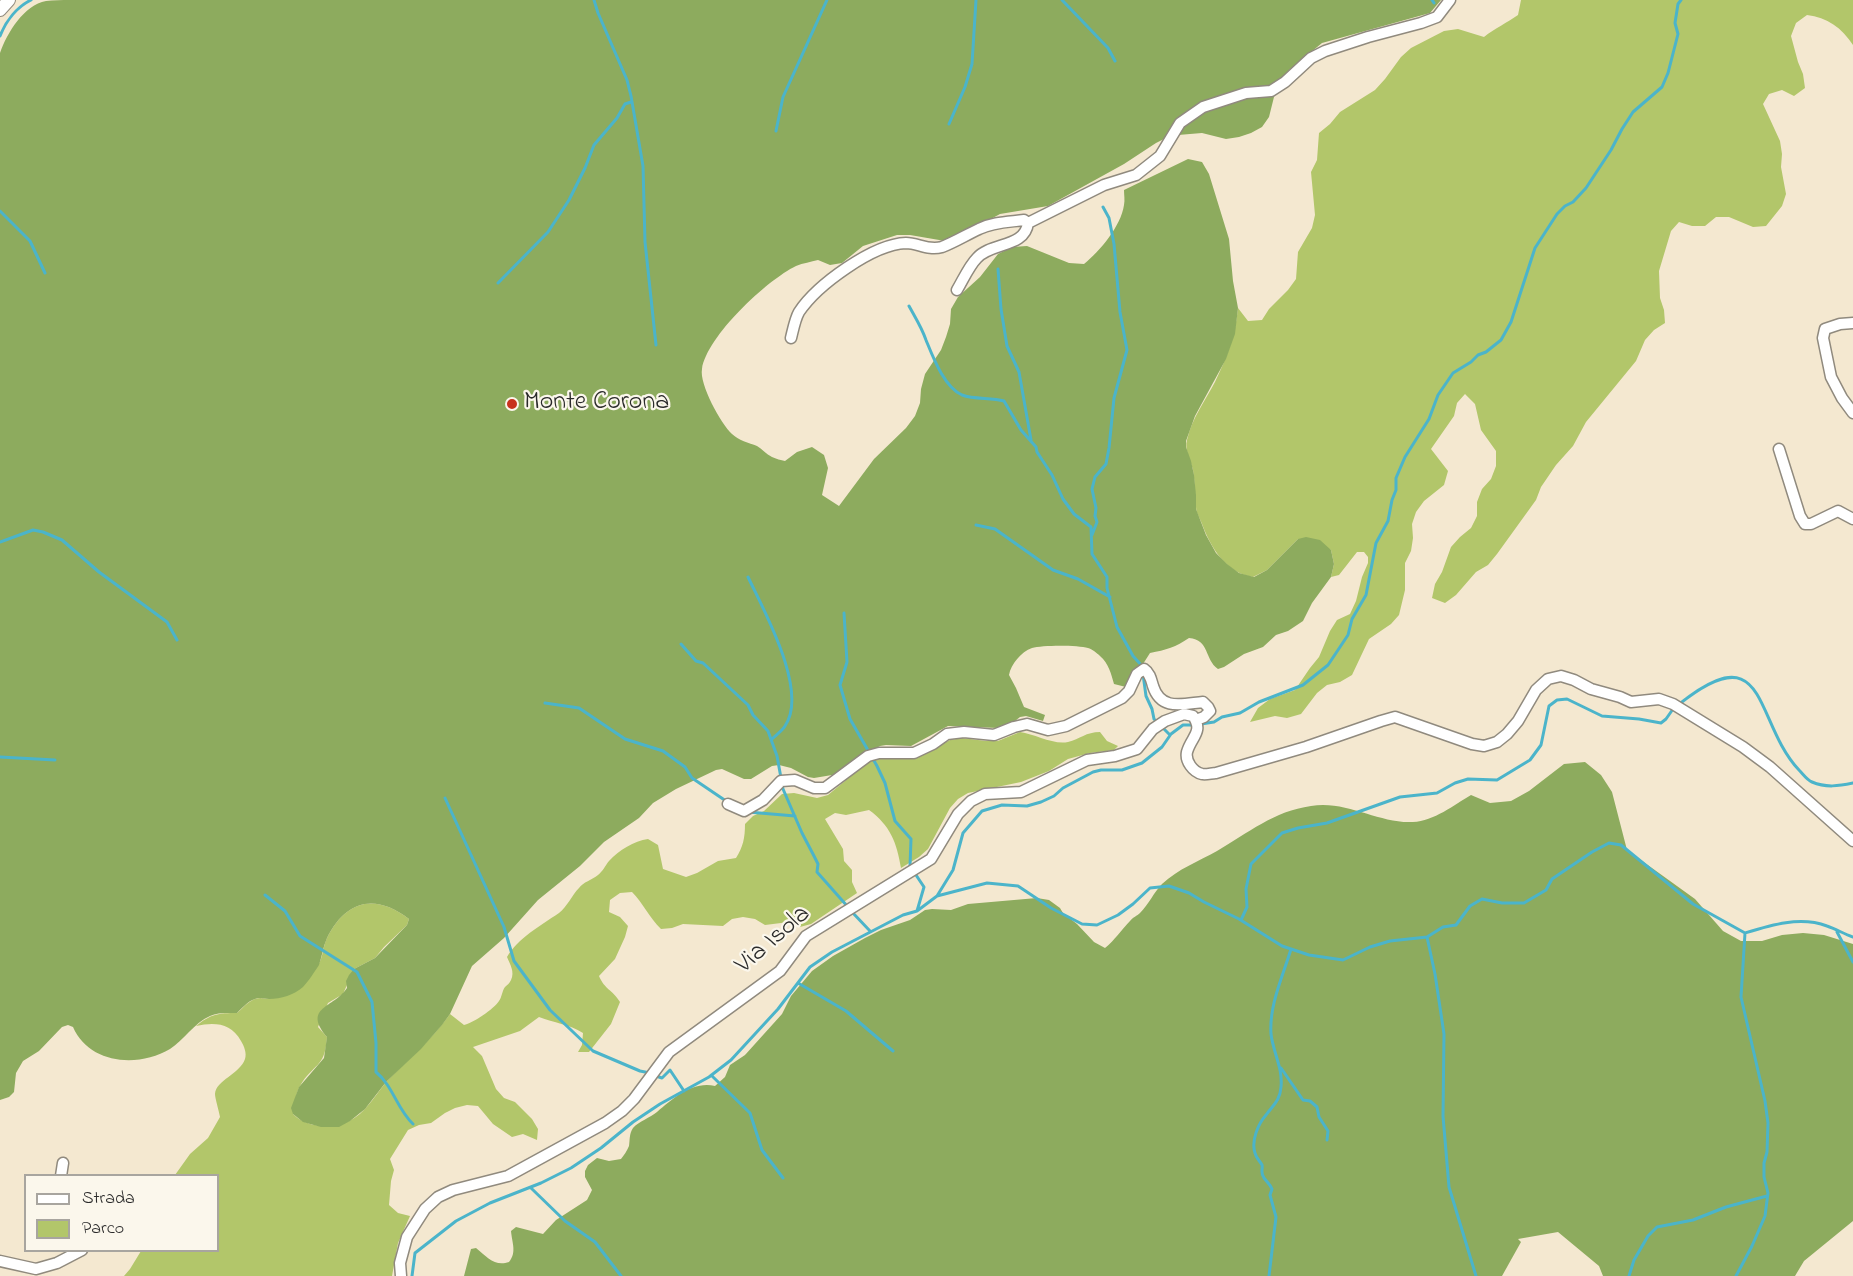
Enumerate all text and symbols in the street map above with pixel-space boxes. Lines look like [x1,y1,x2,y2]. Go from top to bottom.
place label: Monte Corona [524,388,669,420]
marker: Monte Corona [505,397,519,411]
street label: Via Isola [730,900,818,982]
legend [24,1174,219,1252]
text: Strada [82,1186,135,1212]
text: Parco [82,1216,124,1242]

